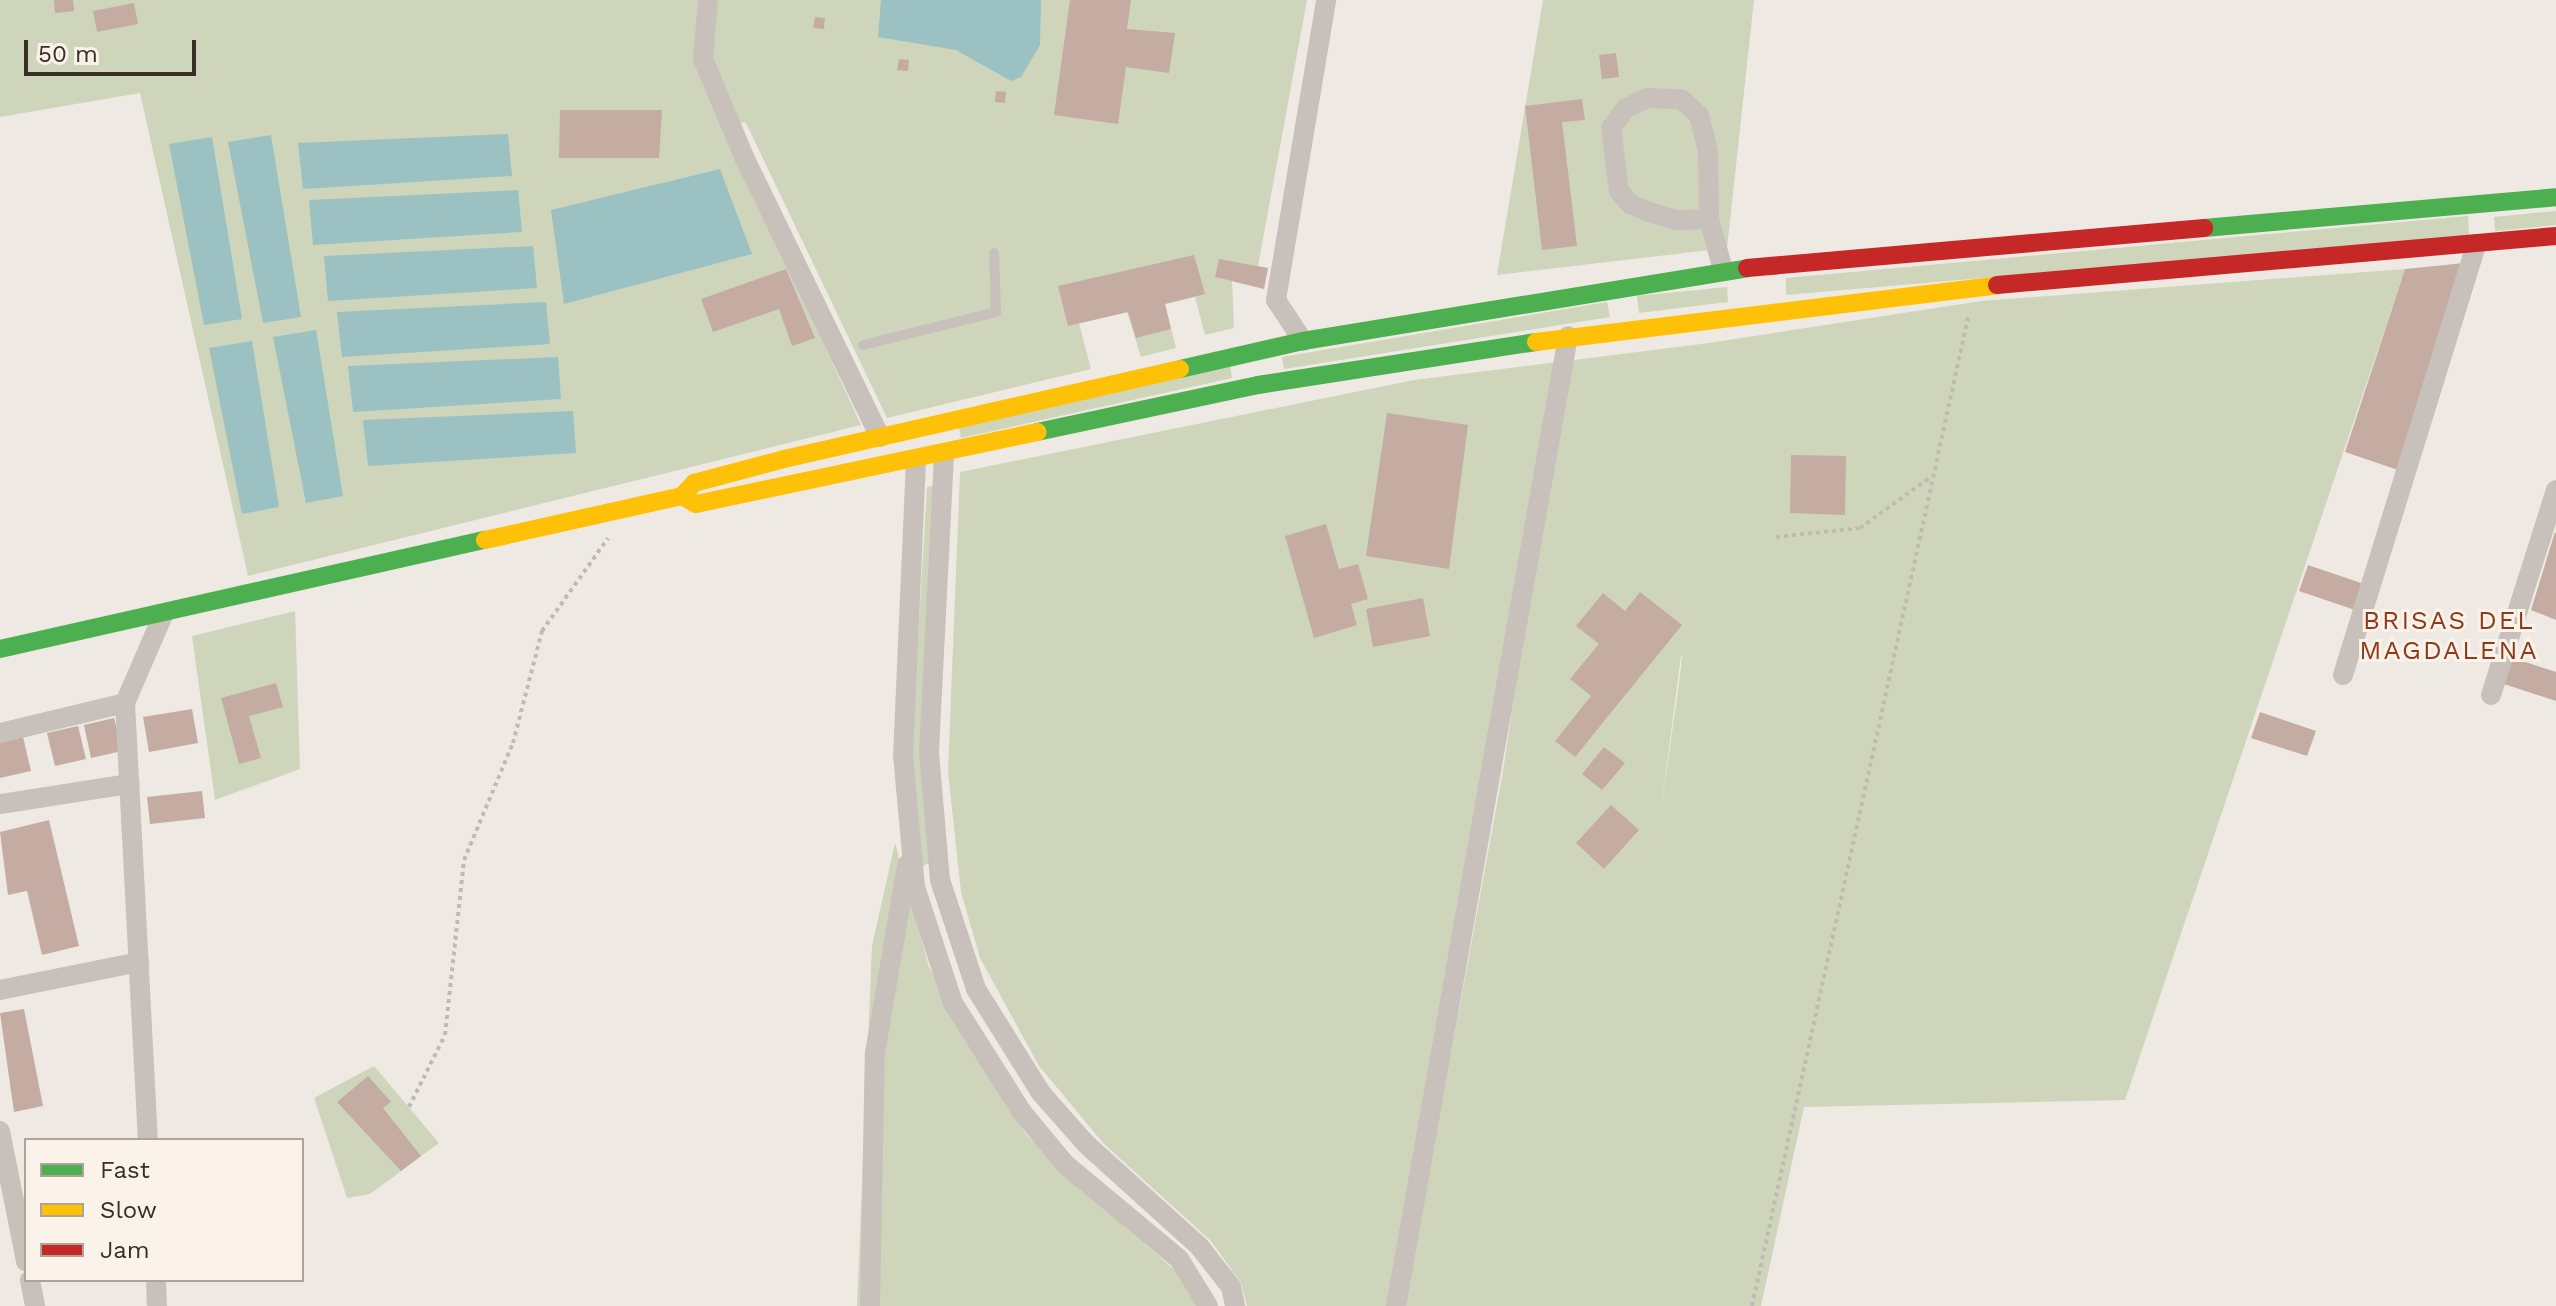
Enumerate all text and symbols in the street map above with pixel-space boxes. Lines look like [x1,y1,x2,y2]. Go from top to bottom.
scale bar [28,24,200,74]
text: 50 m [38,40,98,68]
district label: BRISAS DEL MAGDALENA [2359,605,2539,666]
legend [24,1138,304,1282]
text: Fast [100,1156,150,1184]
text: Slow [100,1196,157,1224]
text: Jam [100,1236,150,1264]

